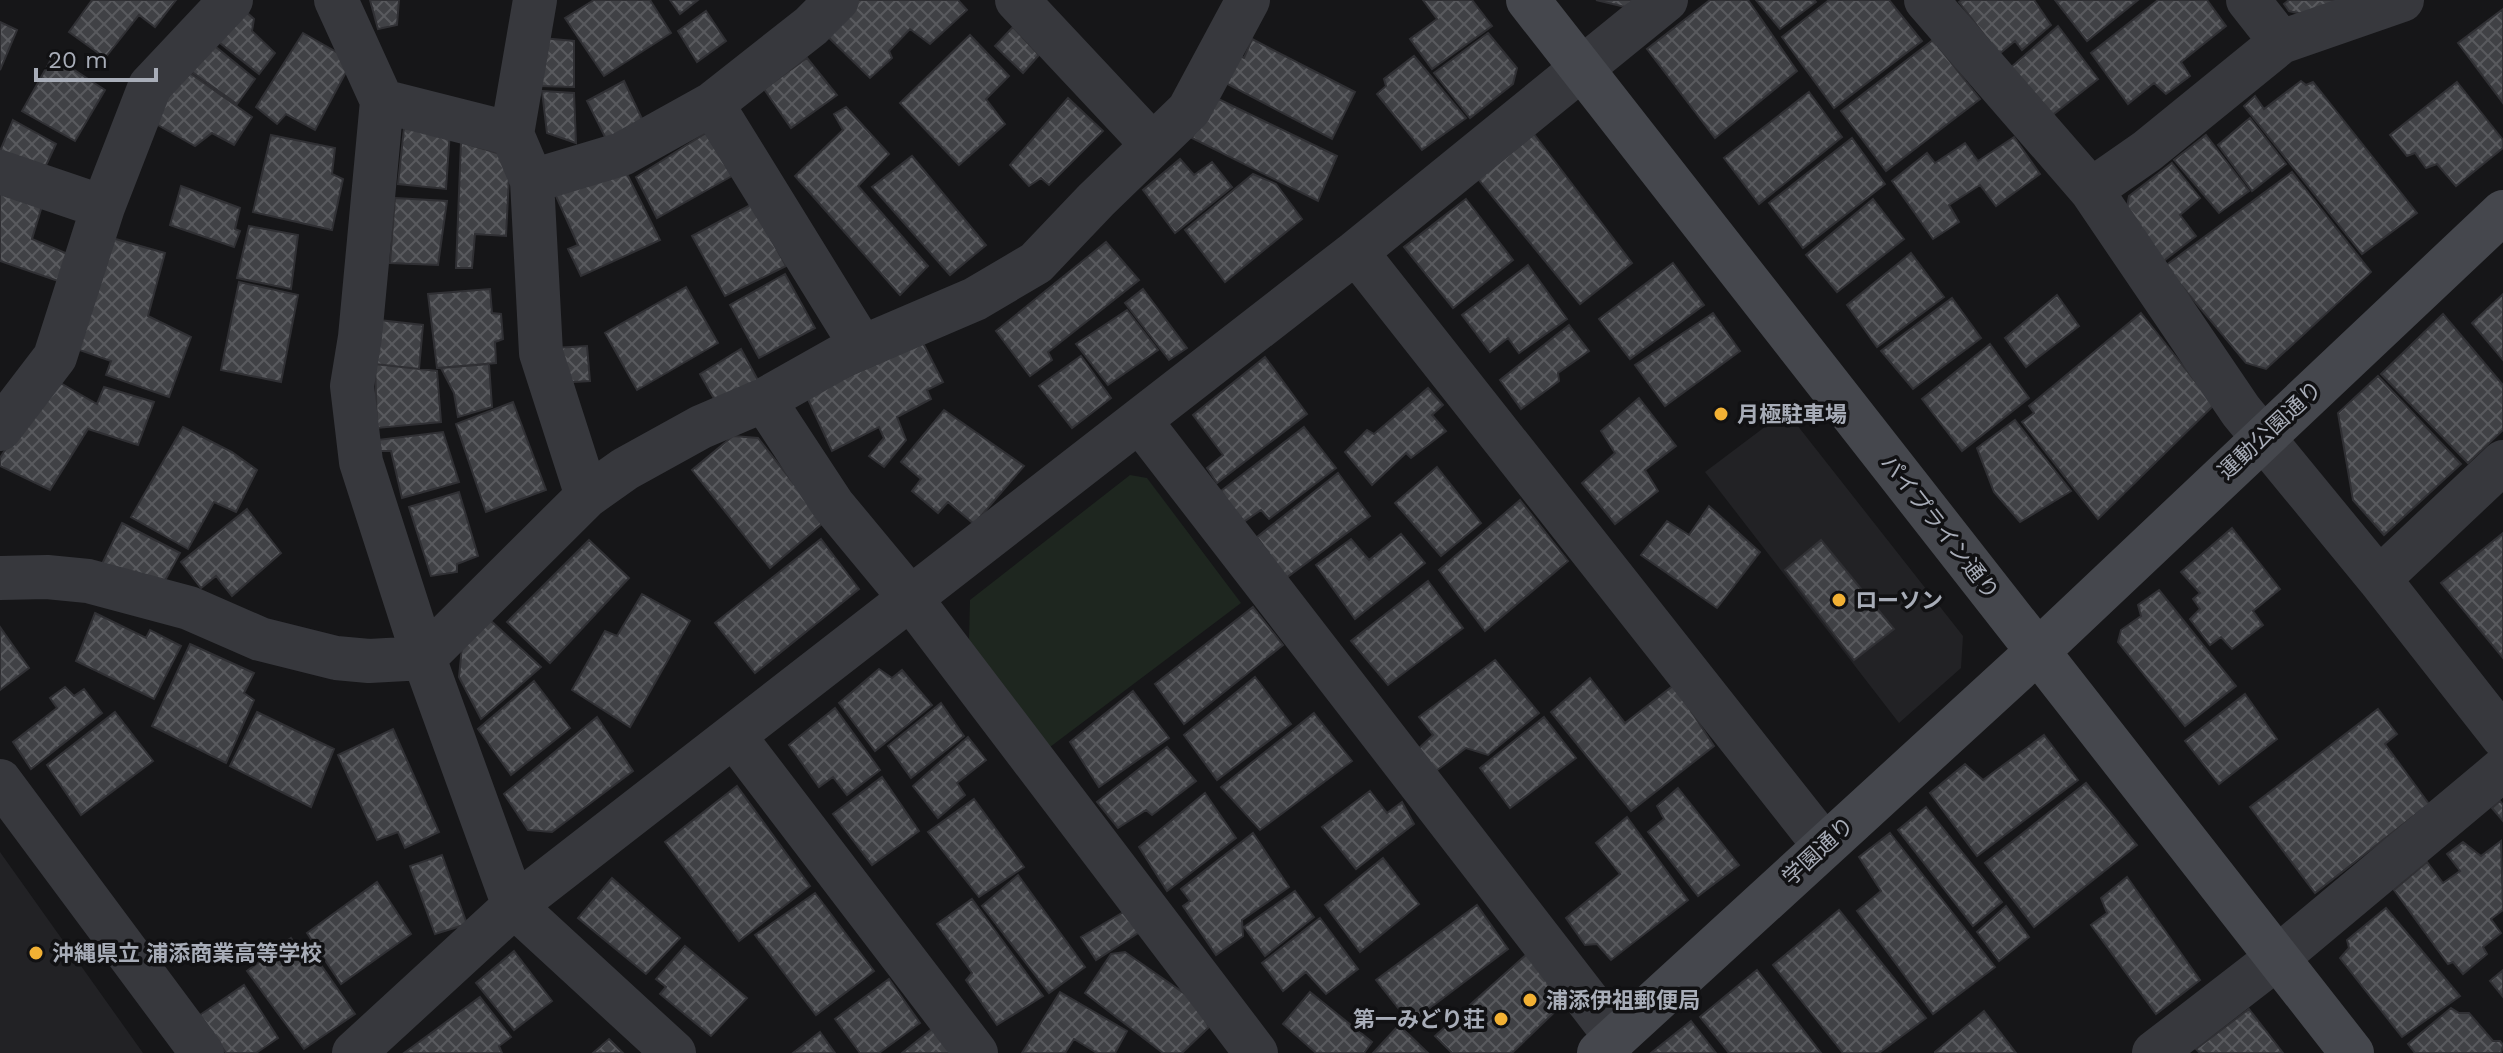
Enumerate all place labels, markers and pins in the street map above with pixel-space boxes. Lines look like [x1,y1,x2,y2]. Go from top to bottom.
place label: 月極駐車場 [1737,402,1847,427]
marker: 月極駐車場 [1712,405,1730,423]
place label: ローソン [1855,588,1943,613]
marker: ローソン [1830,591,1848,609]
place label: 沖縄県立 浦添商業高等学校 [52,941,322,966]
marker: 沖縄県立 浦添商業高等学校 [27,944,45,962]
place label: 浦添伊祖郵便局 [1546,988,1700,1013]
marker: 浦添伊祖郵便局 [1521,991,1539,1009]
place label: 第一みどり荘 [1353,1007,1485,1032]
marker: 第一みどり荘 [1492,1010,1510,1028]

